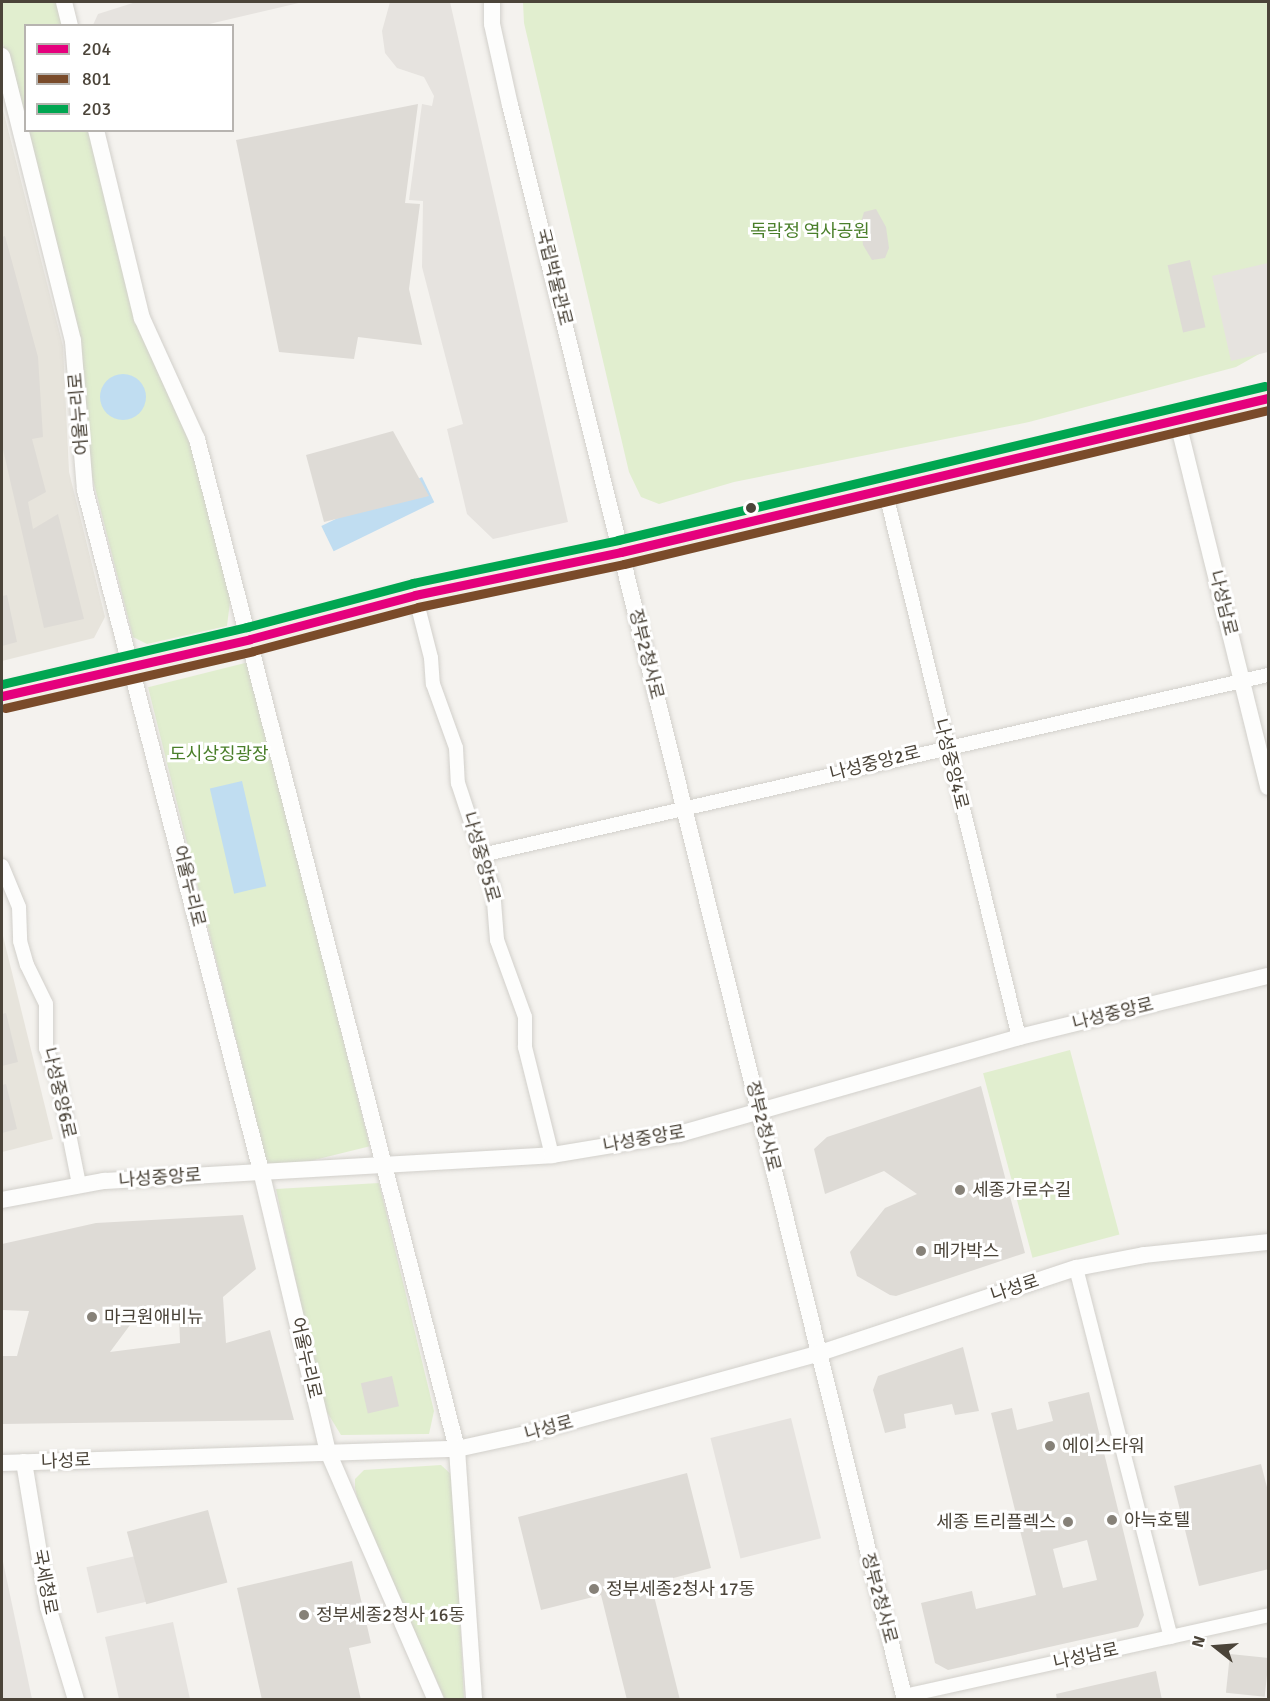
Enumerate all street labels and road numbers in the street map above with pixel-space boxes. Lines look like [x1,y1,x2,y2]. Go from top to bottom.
street label: 국립박물관로 [532,226,576,328]
street label: 어울누리로 [65,372,93,456]
street label: 나성남로 [1205,568,1241,638]
street label: 정부2청사로 [624,607,668,701]
street label: 나성중앙4로 [929,717,973,811]
street label: 나성중앙2로 [828,741,922,785]
street label: 나성중앙5로 [458,810,504,904]
street label: 어울누리로 [169,843,209,929]
street label: 나성중앙로 [1070,994,1156,1034]
street label: 나성중앙6로 [38,1045,80,1141]
street label: 정부2청사로 [741,1079,785,1173]
street label: 나성중앙로 [601,1121,687,1157]
street label: 나성중앙로 [118,1164,202,1192]
street label: 나성로 [988,1270,1042,1306]
street label: 어울누리로 [286,1315,326,1401]
street label: 나성로 [522,1411,576,1445]
street label: 나성로 [41,1449,91,1473]
street label: 국세청로 [28,1547,62,1617]
street label: 정부2청사로 [857,1551,901,1645]
street label: 나성남로 [1051,1639,1121,1673]

